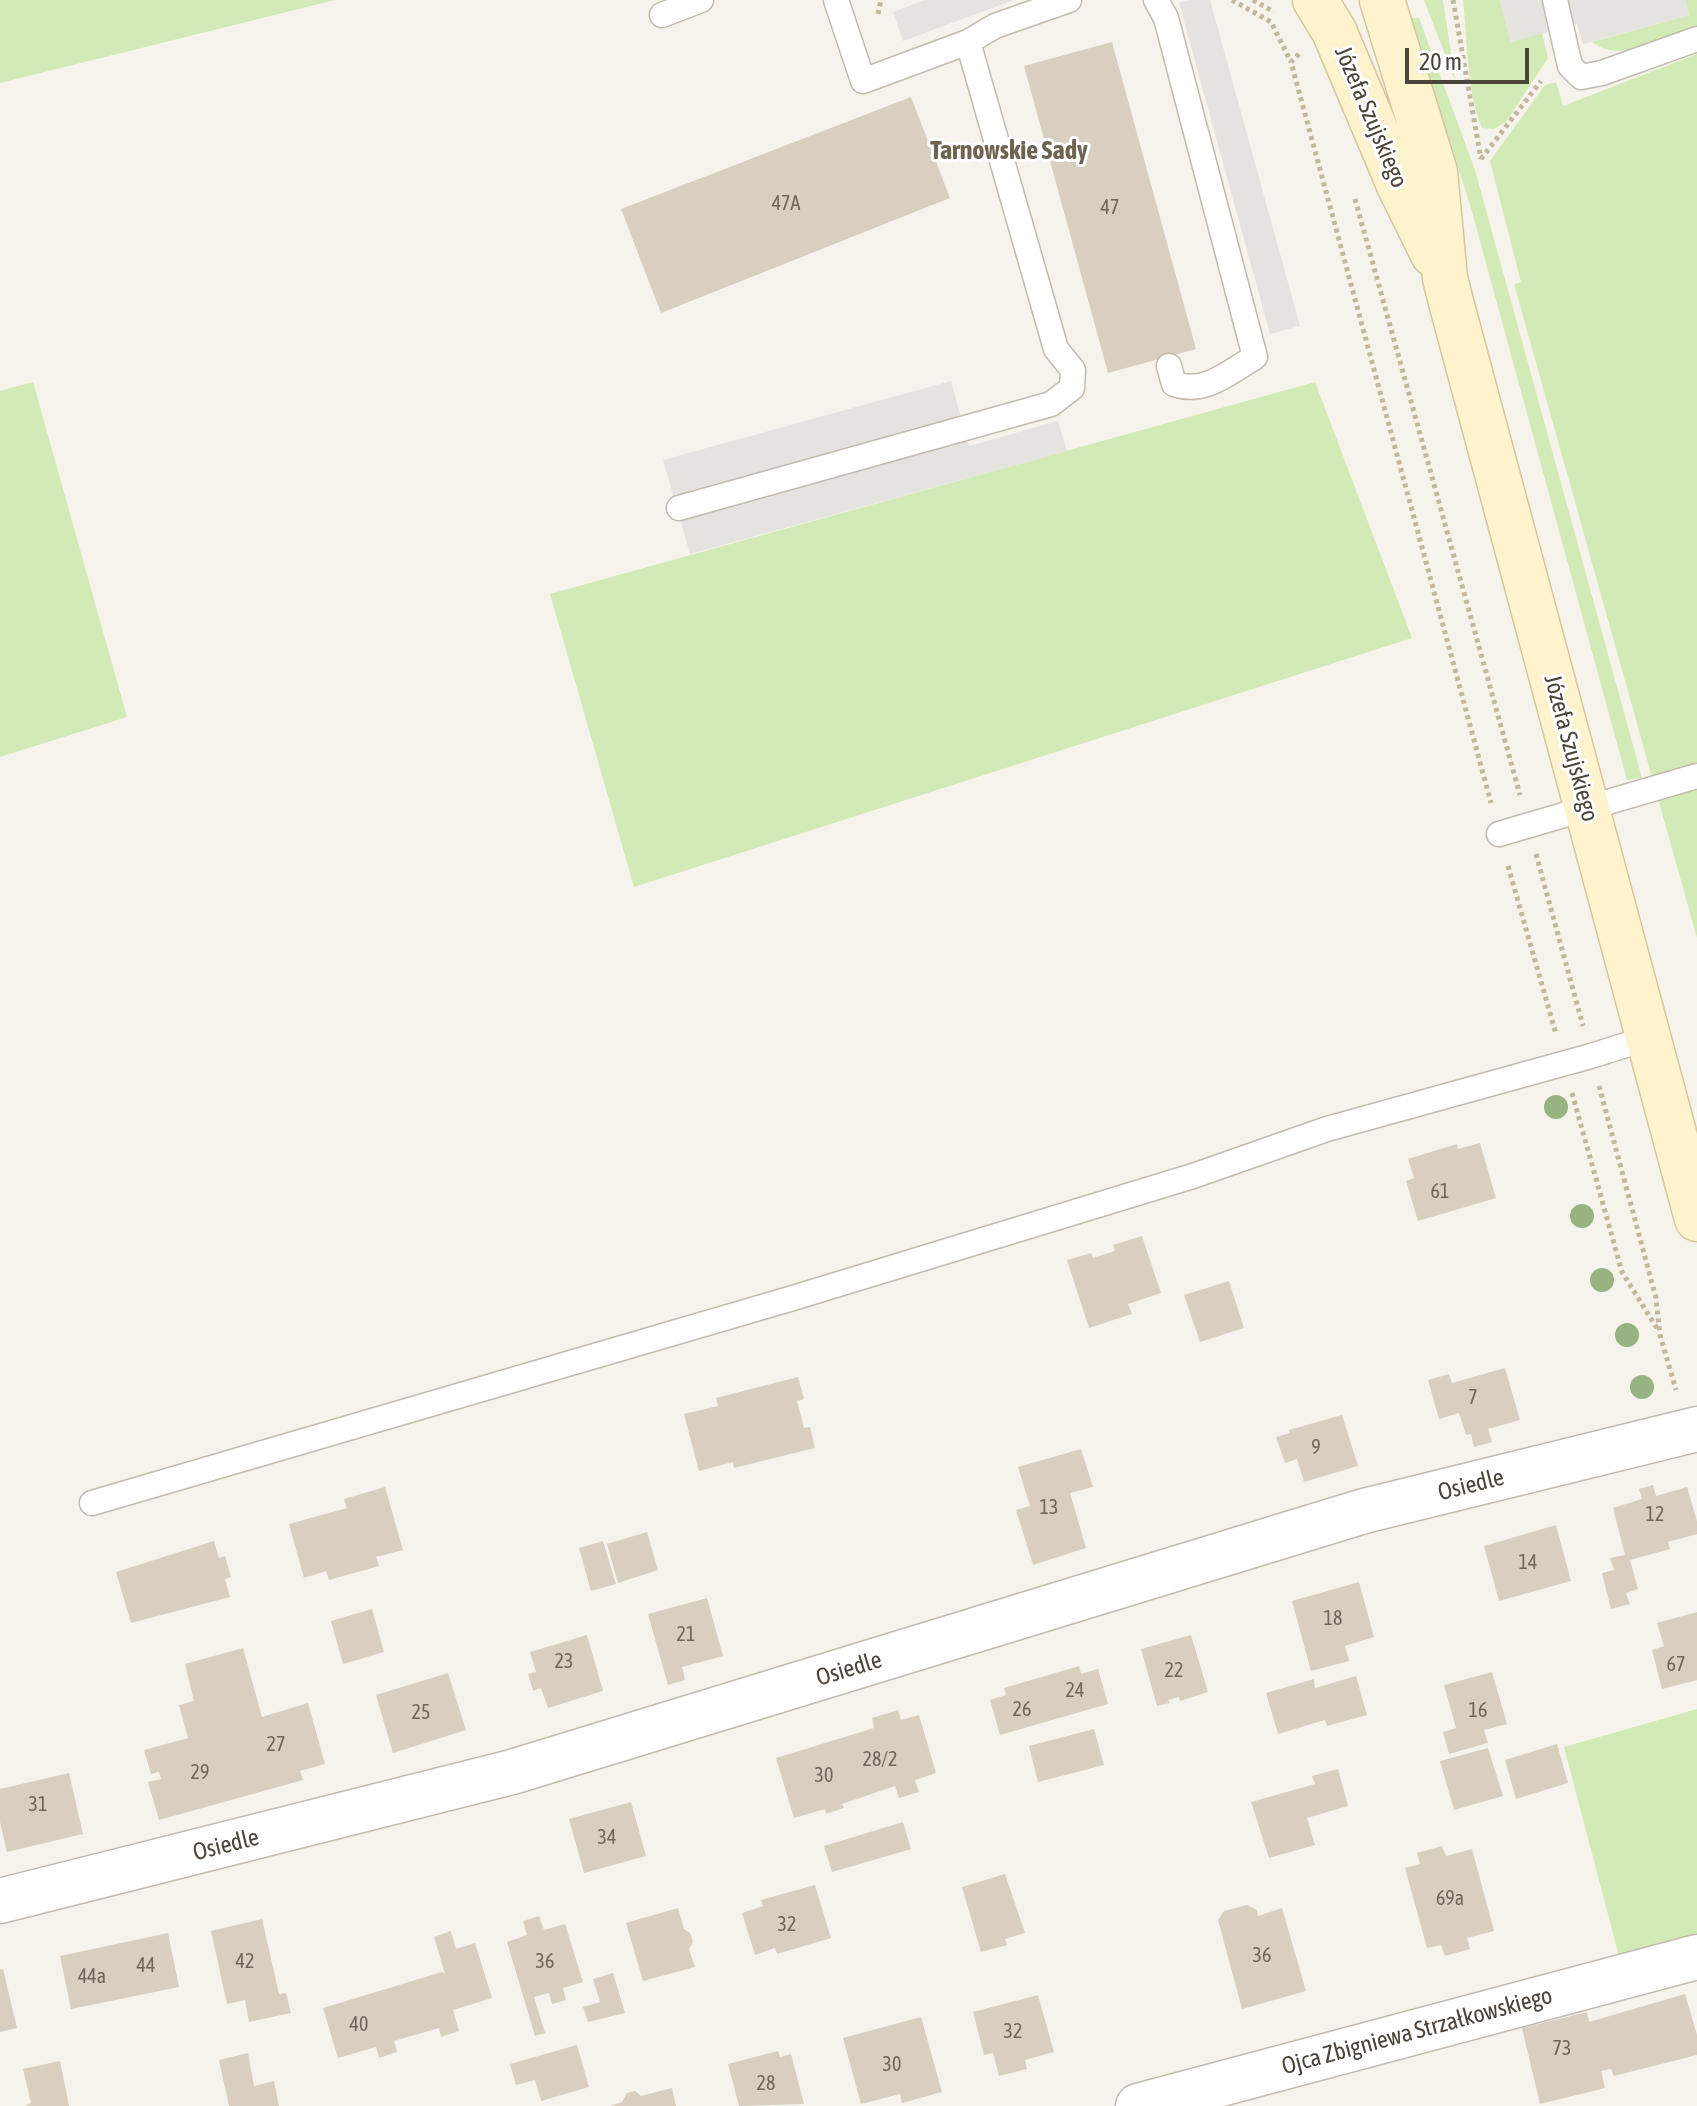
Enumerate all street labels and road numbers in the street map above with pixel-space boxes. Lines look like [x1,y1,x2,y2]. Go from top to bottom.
street label: Józefa Szujskiego [1328,42,1414,192]
street label: Józefa Szujskiego [1538,671,1604,825]
street label: Osiedle [1435,1463,1507,1507]
street label: Osiedle [813,1645,885,1693]
street label: Osiedle [190,1823,262,1867]
street label: Ojca Zbigniewa Strzałkowskiego [1279,1981,1555,2081]

